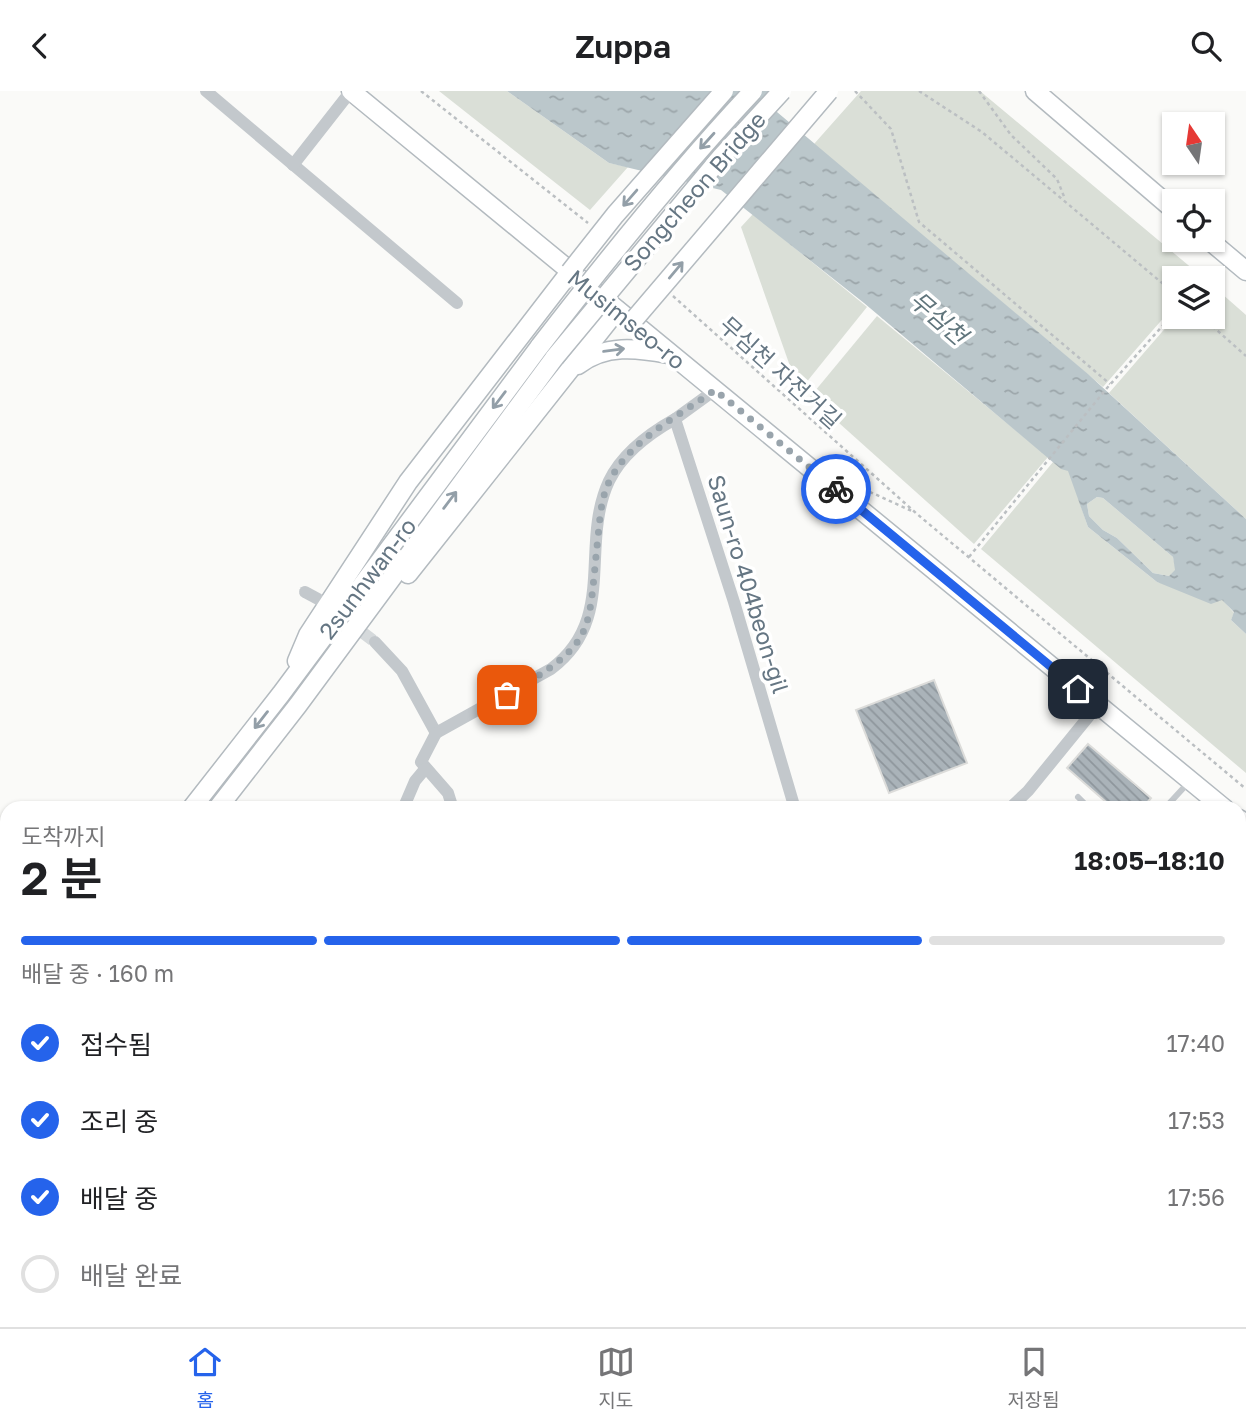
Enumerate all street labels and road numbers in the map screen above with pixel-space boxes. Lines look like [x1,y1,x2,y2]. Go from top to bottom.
street label: Songcheon Bridge [617,105,771,277]
street label: Musimseo-ro [563,263,691,375]
street label: 무심천 자전거길 [714,310,848,434]
street label: Saun-ro 404beon-gil [702,471,796,697]
street label: 2sunhwan-ro [312,512,422,644]

